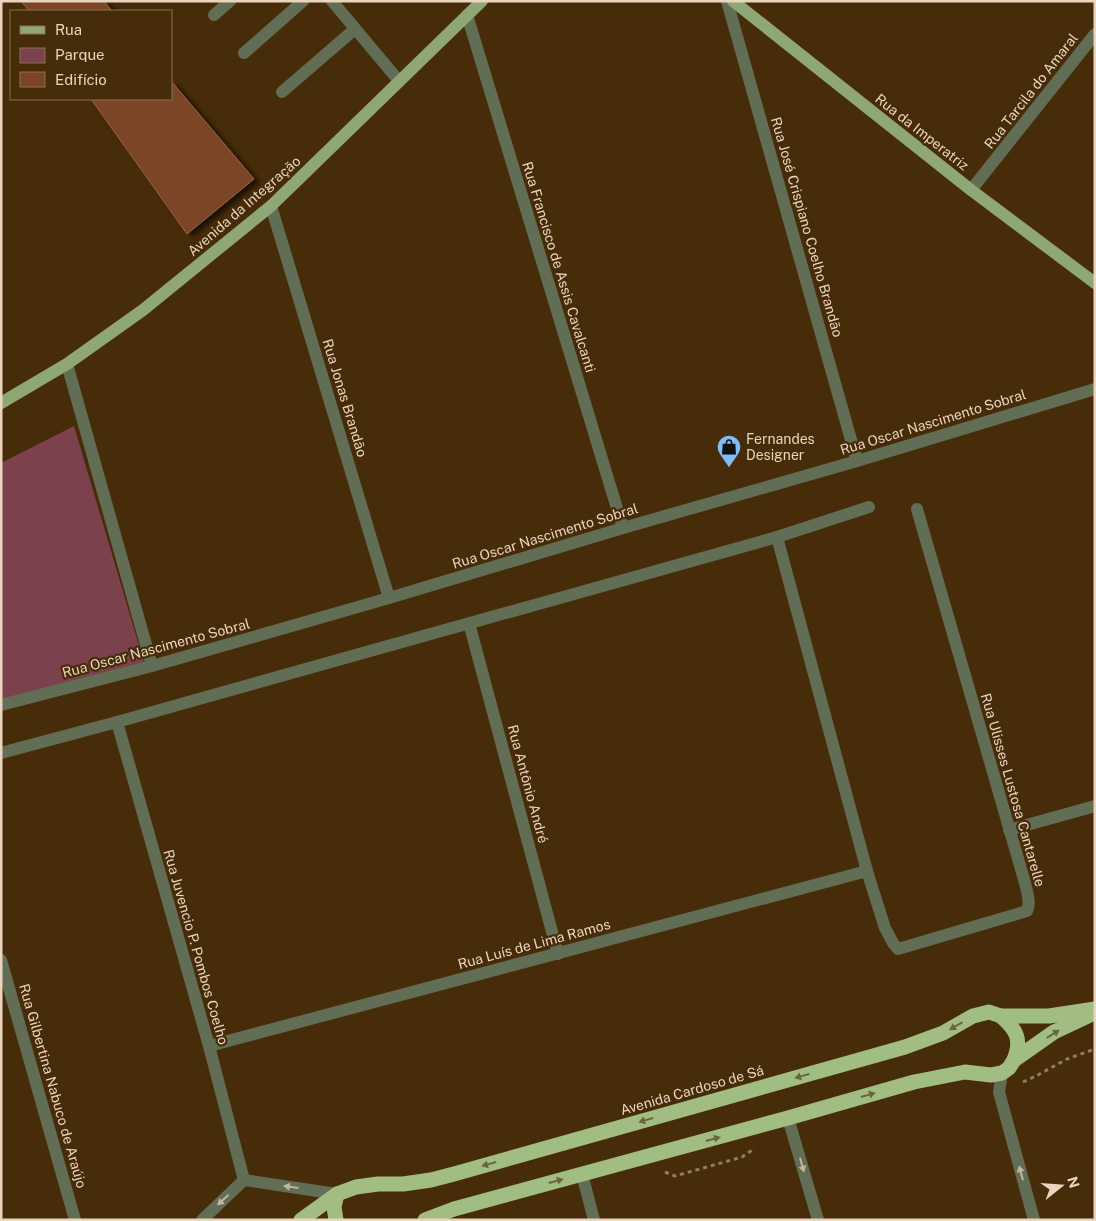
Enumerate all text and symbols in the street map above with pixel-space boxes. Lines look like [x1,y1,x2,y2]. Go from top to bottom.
legend [10,10,172,100]
text: Rua [55,21,82,38]
street label: Rua Tarcila do Amaral [981,30,1081,152]
text: Parque [55,46,105,63]
text: Edifício [55,71,107,88]
street label: Rua da Imperatriz [872,91,972,174]
street label: Rua José Crispiano Coelho Brandão [768,115,846,339]
street label: Avenida da Integração [184,153,304,259]
street label: Rua Francisco de Assis Cavalcanti [519,160,599,374]
street label: Rua Jonas Brandão [319,337,371,459]
street label: Rua Oscar Nascimento Sobral [838,386,1028,458]
place label: Fernandes Designer [746,431,815,463]
shop icon: Fernandes Designer [716,434,742,468]
street label: Rua Oscar Nascimento Sobral [450,500,640,572]
street label: Rua Oscar Nascimento Sobral [60,615,252,681]
street label: Rua Ulisses Lustosa Cantarelle [978,691,1048,889]
street label: Rua Antônio André [504,723,552,845]
street label: Rua Juvencio P. Pombos Coelho [160,848,232,1047]
street label: Rua Luís de Lima Ramos [456,916,612,972]
street label: Rua Gilbertina Nabuco de Araújo [16,982,90,1190]
one-way arrow [950,1021,963,1030]
one-way arrow [1046,1029,1059,1038]
street label: Avenida Cardoso de Sá [618,1062,766,1118]
one-way arrow [795,1072,810,1080]
one-way arrow [861,1091,876,1099]
one-way arrow [638,1116,653,1124]
one-way arrow [705,1134,720,1142]
one-way arrow [798,1158,806,1173]
one-way arrow [482,1160,497,1168]
north arrow [1036,1161,1086,1211]
one-way arrow [1017,1165,1025,1180]
text: N [1064,1175,1083,1190]
one-way arrow [548,1177,563,1185]
one-way arrow [282,1183,298,1191]
one-way arrow [217,1194,229,1206]

